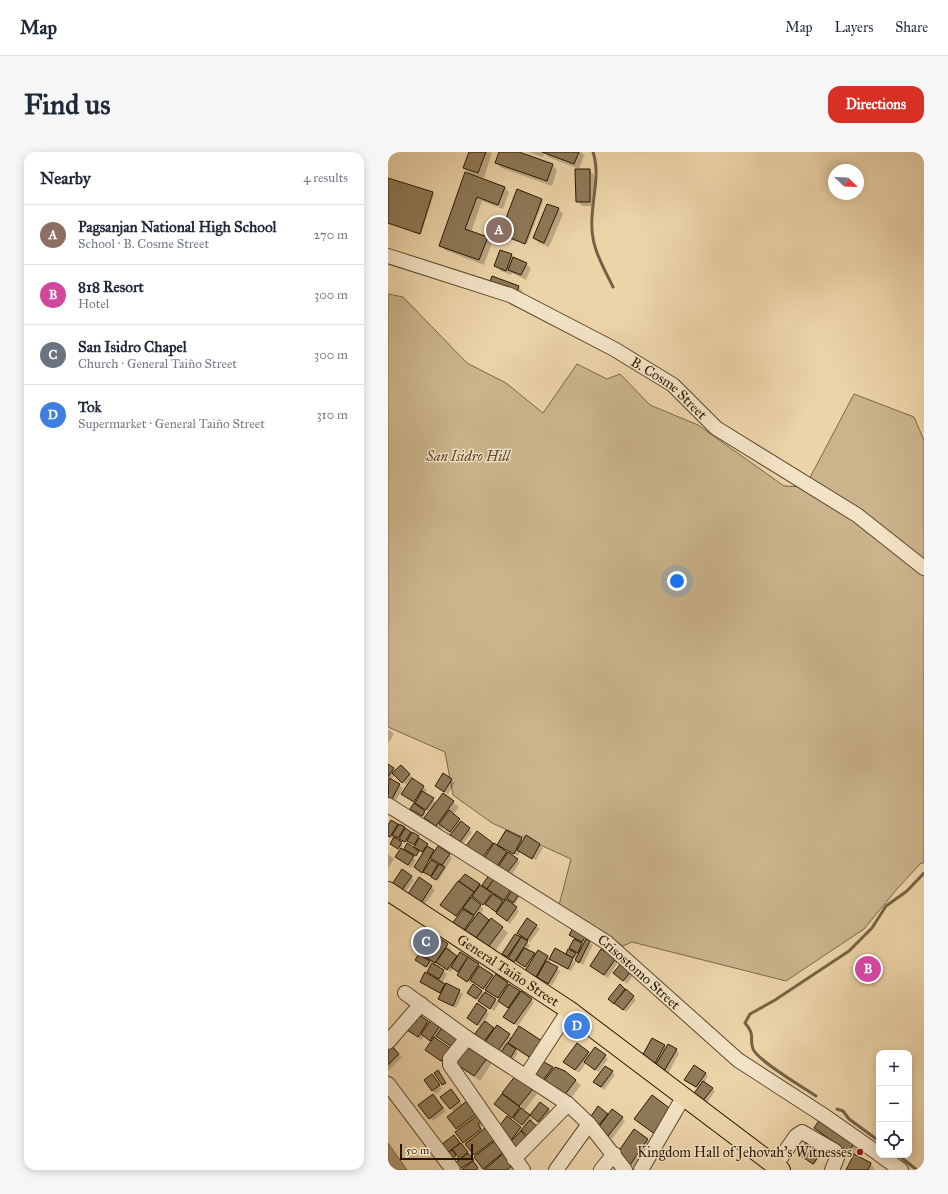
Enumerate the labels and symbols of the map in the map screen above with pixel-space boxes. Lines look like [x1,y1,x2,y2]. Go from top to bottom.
north arrow [828,164,864,200]
pin: A [486,215,512,245]
street label: B. Cosme Street [628,353,711,423]
park label: San Isidro Hill [425,448,511,465]
your location [667,571,687,591]
pin: C [413,927,439,957]
street label: General Taiño Street [454,930,563,1010]
street label: Crisostomo Street [595,931,684,1013]
pin: B [855,954,881,984]
pin: D [564,1011,590,1041]
scale bar [400,1142,473,1161]
place label: Kingdom Hall of Jehovah's Witnesses [637,1144,852,1162]
marker: Kingdom Hall of Jehovah's Witnesses [855,1147,865,1157]

